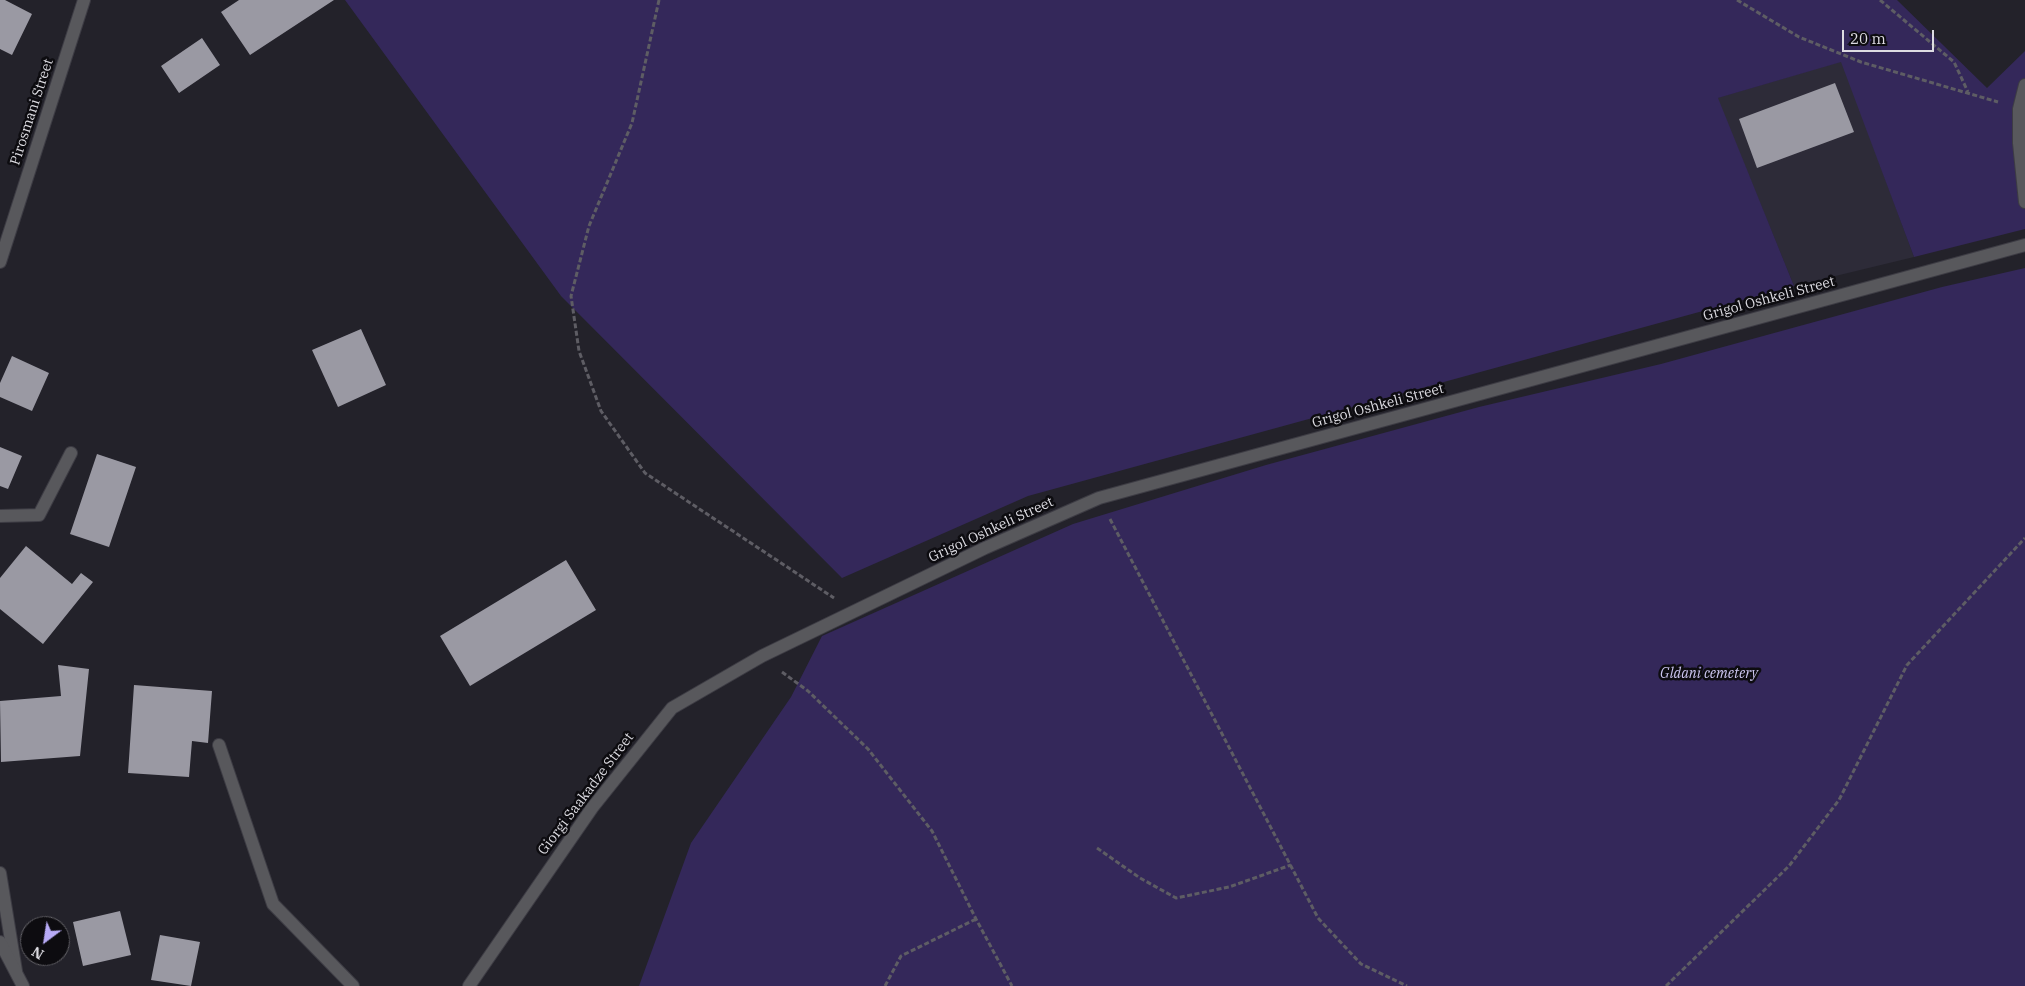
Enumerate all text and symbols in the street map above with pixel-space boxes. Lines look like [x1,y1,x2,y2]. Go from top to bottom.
scale bar [1845,20,1938,52]
text: 20 m [1850,29,1886,48]
street label: Pirosmani Street [7,57,57,167]
street label: Grigol Oshkeli Street [1701,273,1837,325]
street label: Grigol Oshkeli Street [1310,380,1446,432]
street label: Grigol Oshkeli Street [926,494,1056,566]
park label: Gldani cemetery [1660,666,1758,682]
street label: Giorgi Saakadze Street [535,730,637,858]
north arrow [20,916,70,966]
text: N [28,942,47,964]

